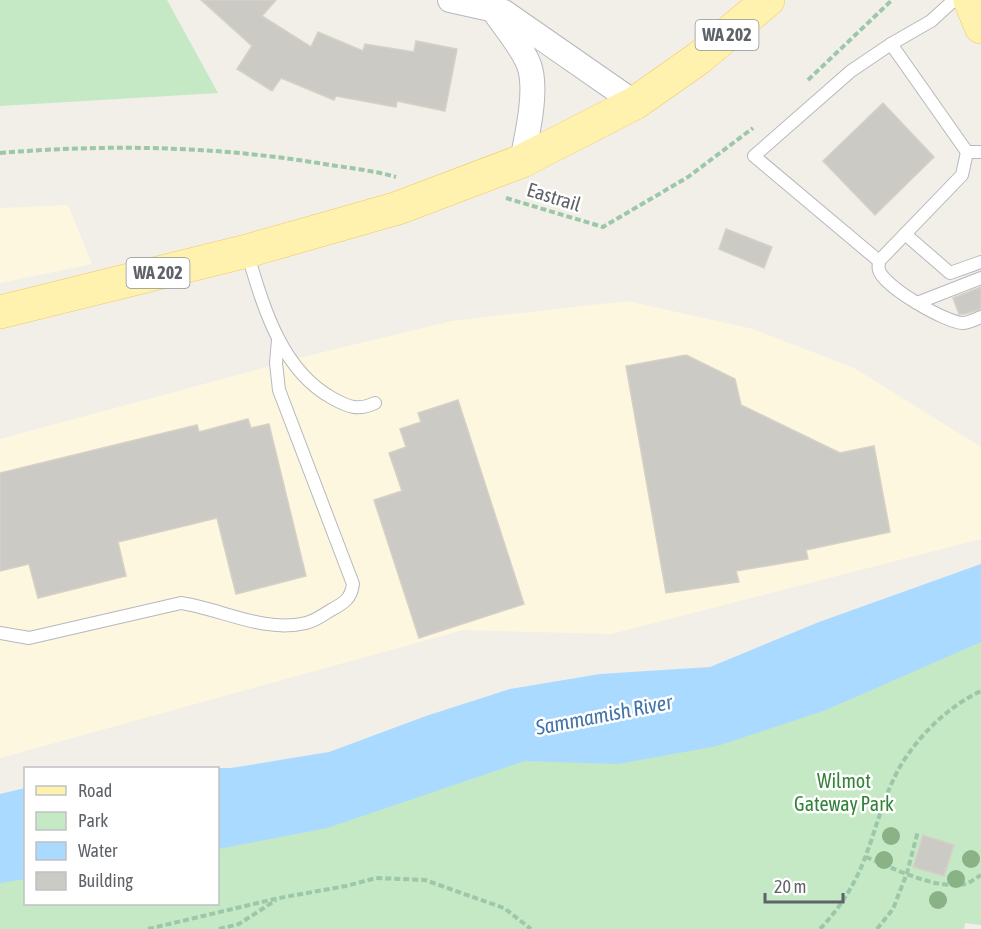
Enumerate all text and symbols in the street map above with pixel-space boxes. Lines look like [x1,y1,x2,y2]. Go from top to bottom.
road number: WA 202 [696,20,758,50]
street label: Eastrail [524,177,585,216]
road number: WA 202 [126,258,190,288]
water label: Sammamish River [533,689,675,739]
legend [24,767,219,905]
park label: Wilmot Gateway Park [794,769,894,815]
text: Road [78,780,112,801]
text: Park [78,810,108,831]
text: Water [78,840,118,861]
scale bar [765,866,843,904]
text: Building [78,870,133,891]
text: 20 m [774,876,806,897]

